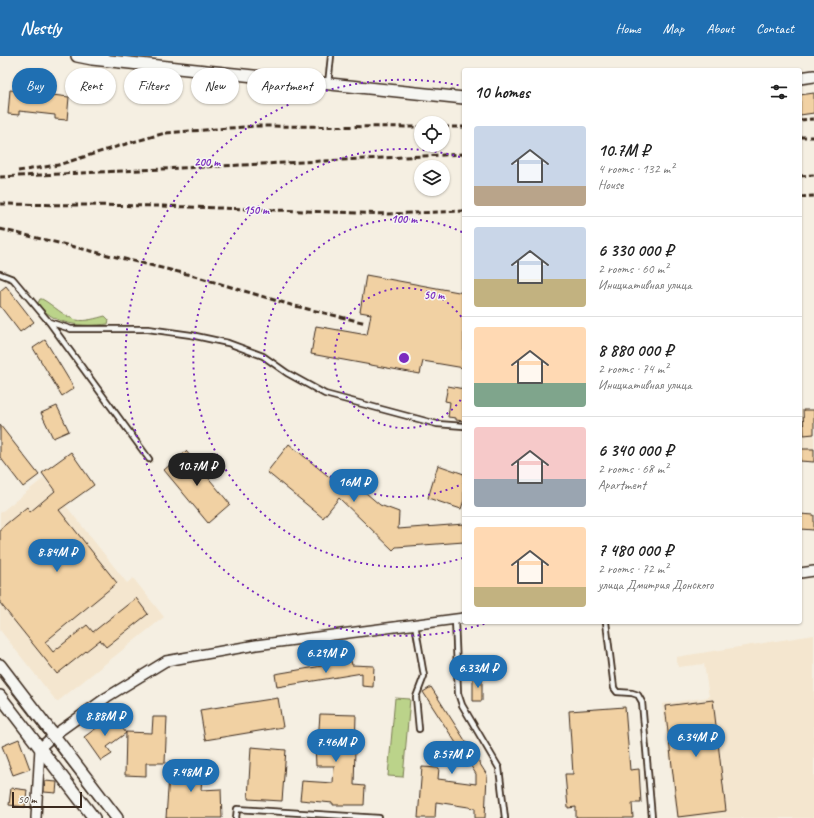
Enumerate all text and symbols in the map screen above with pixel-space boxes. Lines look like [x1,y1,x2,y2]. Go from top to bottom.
text: Nestly [20,16,61,40]
text: Home [615,20,641,37]
text: Map [663,20,684,37]
text: About [706,20,734,37]
text: Contact [756,20,794,37]
chip: Buy [12,68,57,104]
chip: Rent [65,68,116,104]
chip: Filters [124,68,183,104]
chip: New [191,68,239,104]
chip: Apartment [247,68,326,104]
icon: filters [768,81,790,103]
text: 10 homes [474,82,530,103]
map controls [414,116,450,196]
button: locate [414,116,450,152]
text: 10.7M ₽ [598,140,650,161]
icon: home [506,142,554,190]
text: 200 m [194,154,221,170]
button: layers [414,160,450,196]
text: 4 rooms · 132 m² [598,161,674,177]
text: House [598,177,623,193]
text: 150 m [243,202,270,218]
text: 100 m [391,211,418,227]
text: 6 330 000 ₽ [598,240,673,261]
icon: home [506,243,554,291]
text: 2 rooms · 60 m² [598,261,668,277]
text: Инициативная улица [598,277,691,293]
text: 50 m [424,287,445,303]
text: 8 880 000 ₽ [598,340,673,361]
icon: home [506,343,554,391]
centre of rings [397,351,411,365]
text: 2 rooms · 74 m² [598,361,668,377]
text: Инициативная улица [598,377,691,393]
text: 6 340 000 ₽ [598,440,673,461]
icon: home [506,443,554,491]
pin: 10.7M ₽ [160,453,234,487]
text: 10.7M ₽ [177,458,217,474]
text: 2 rooms · 68 m² [598,461,668,477]
pin: 16M ₽ [326,469,382,503]
text: 16M ₽ [338,474,370,490]
text: Apartment [598,477,646,493]
pin: 8.84M ₽ [20,539,94,573]
text: 7 480 000 ₽ [598,540,673,561]
icon: home [506,543,554,591]
text: 8.84M ₽ [37,544,77,560]
text: 2 rooms · 72 m² [598,561,668,577]
text: улица Дмитрия Донского [598,577,713,593]
pin: 6.29M ₽ [289,640,363,674]
text: 6.29M ₽ [306,645,346,661]
pin: 6.33M ₽ [441,655,515,689]
text: 6.33M ₽ [458,660,498,676]
pin: 8.88M ₽ [68,703,142,737]
text: 8.88M ₽ [85,708,125,724]
pin: 6.34M ₽ [659,724,733,758]
pin: 7.46M ₽ [299,729,373,763]
text: 6.34M ₽ [676,729,716,745]
text: 7.46M ₽ [316,734,356,750]
pin: 8.57M ₽ [415,741,489,775]
text: 8.57M ₽ [432,746,472,762]
pin: 7.48M ₽ [154,759,228,793]
text: 7.48M ₽ [171,764,211,780]
scale bar [12,790,82,809]
text: 50 m [18,792,37,806]

